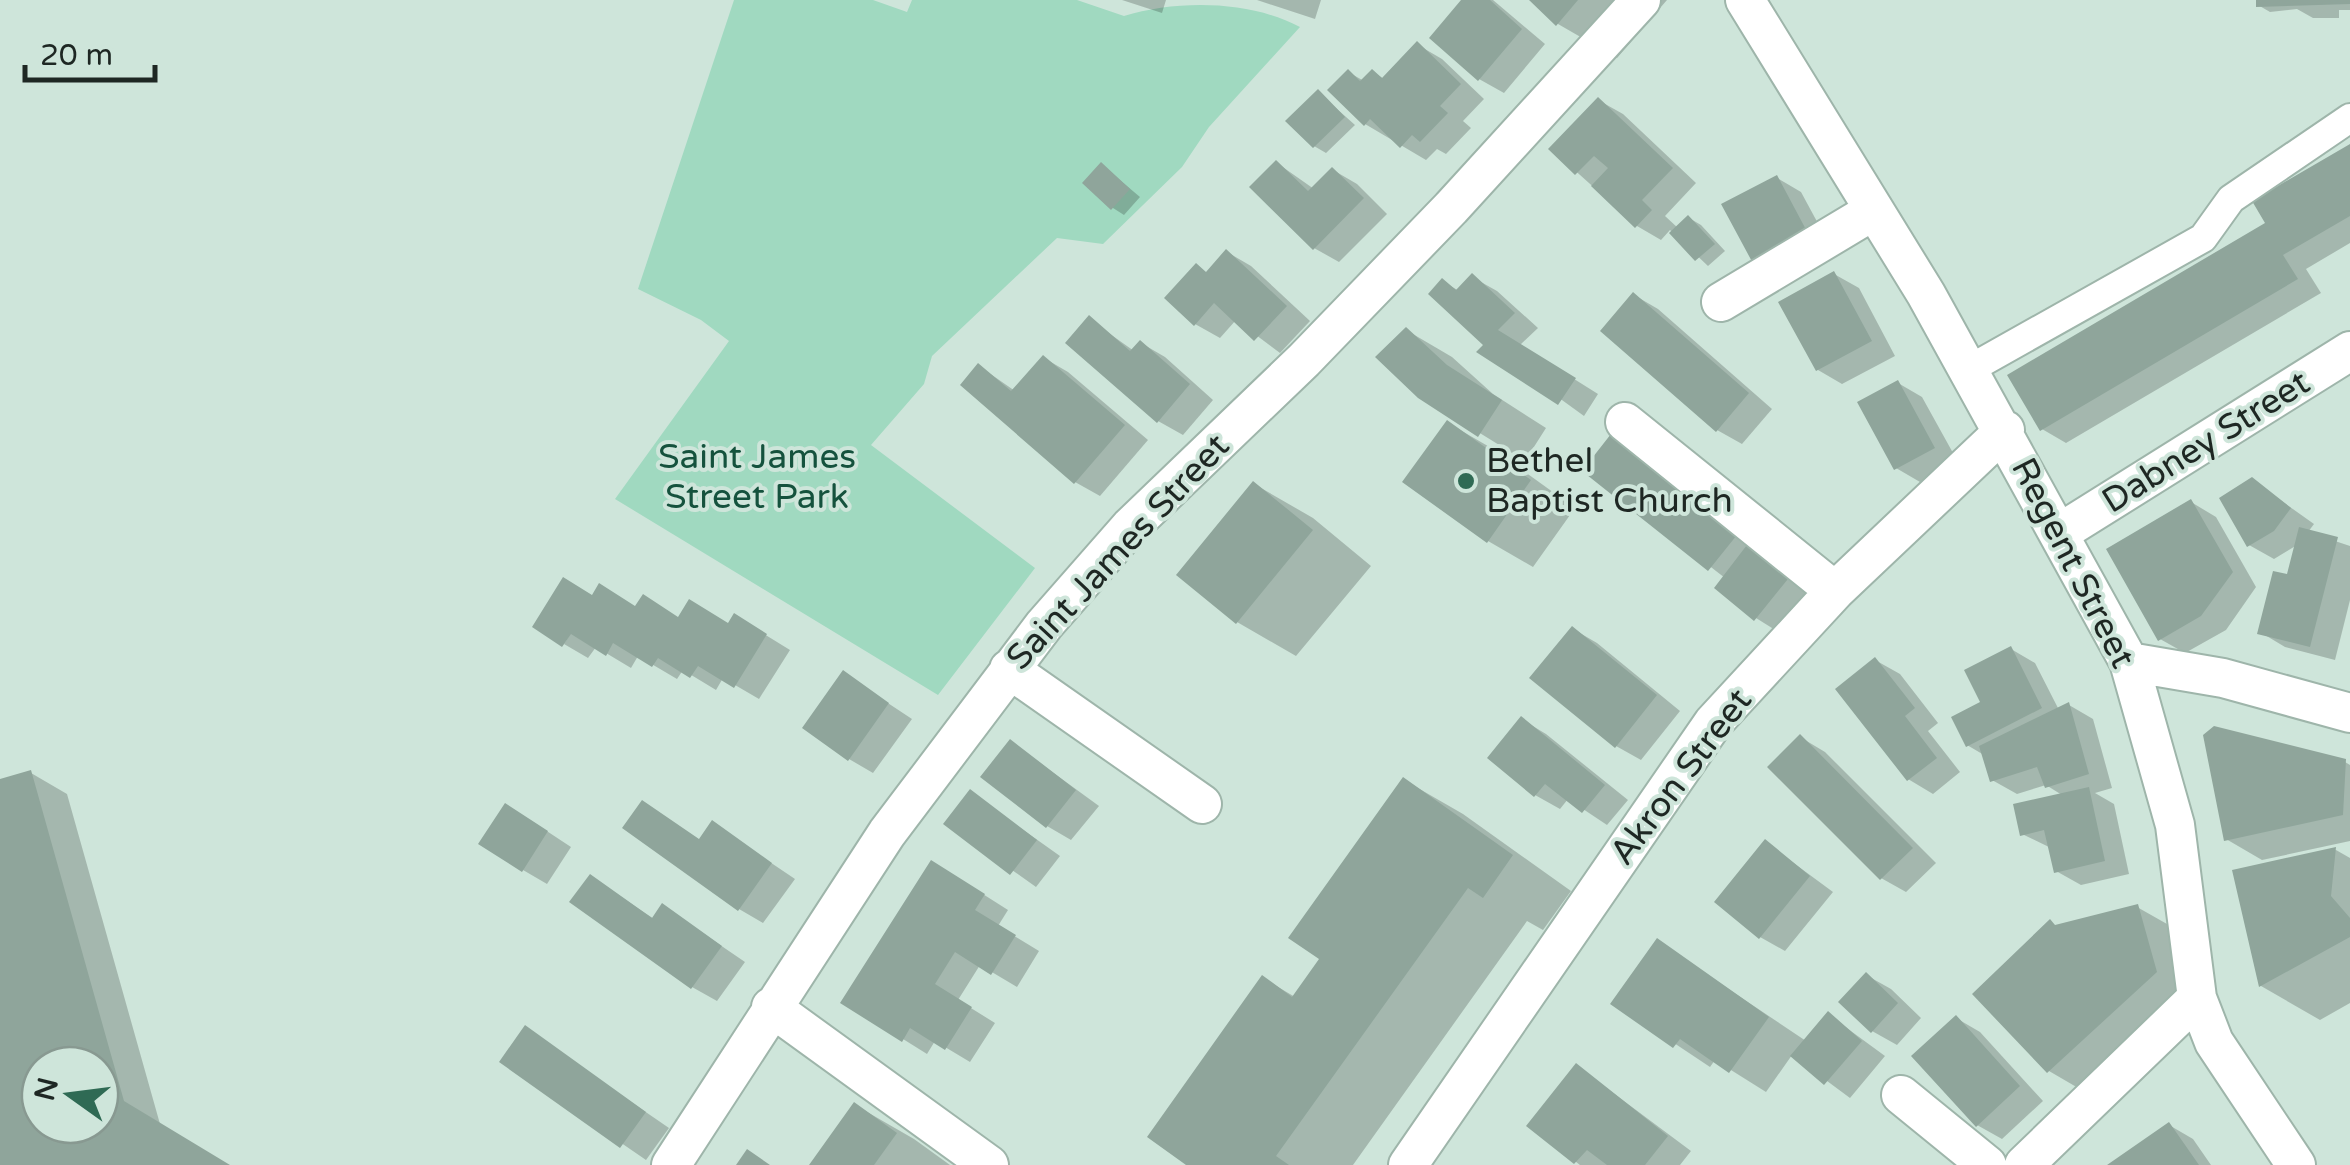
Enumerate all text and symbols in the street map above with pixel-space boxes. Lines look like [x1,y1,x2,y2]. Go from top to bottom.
scale bar [25,20,155,82]
text: 20 m [40,37,113,74]
street label: Dabney Street [2095,362,2317,522]
street label: Saint James Street [998,425,1238,679]
park label: Saint James Street Park [658,436,856,518]
place label: Bethel Baptist Church [1486,440,1733,522]
street label: Regent Street [2002,451,2144,675]
marker: Bethel Baptist Church [1455,470,1477,492]
street label: Akron Street [1601,681,1761,873]
north arrow [20,1045,120,1145]
text: N [27,1074,66,1104]

